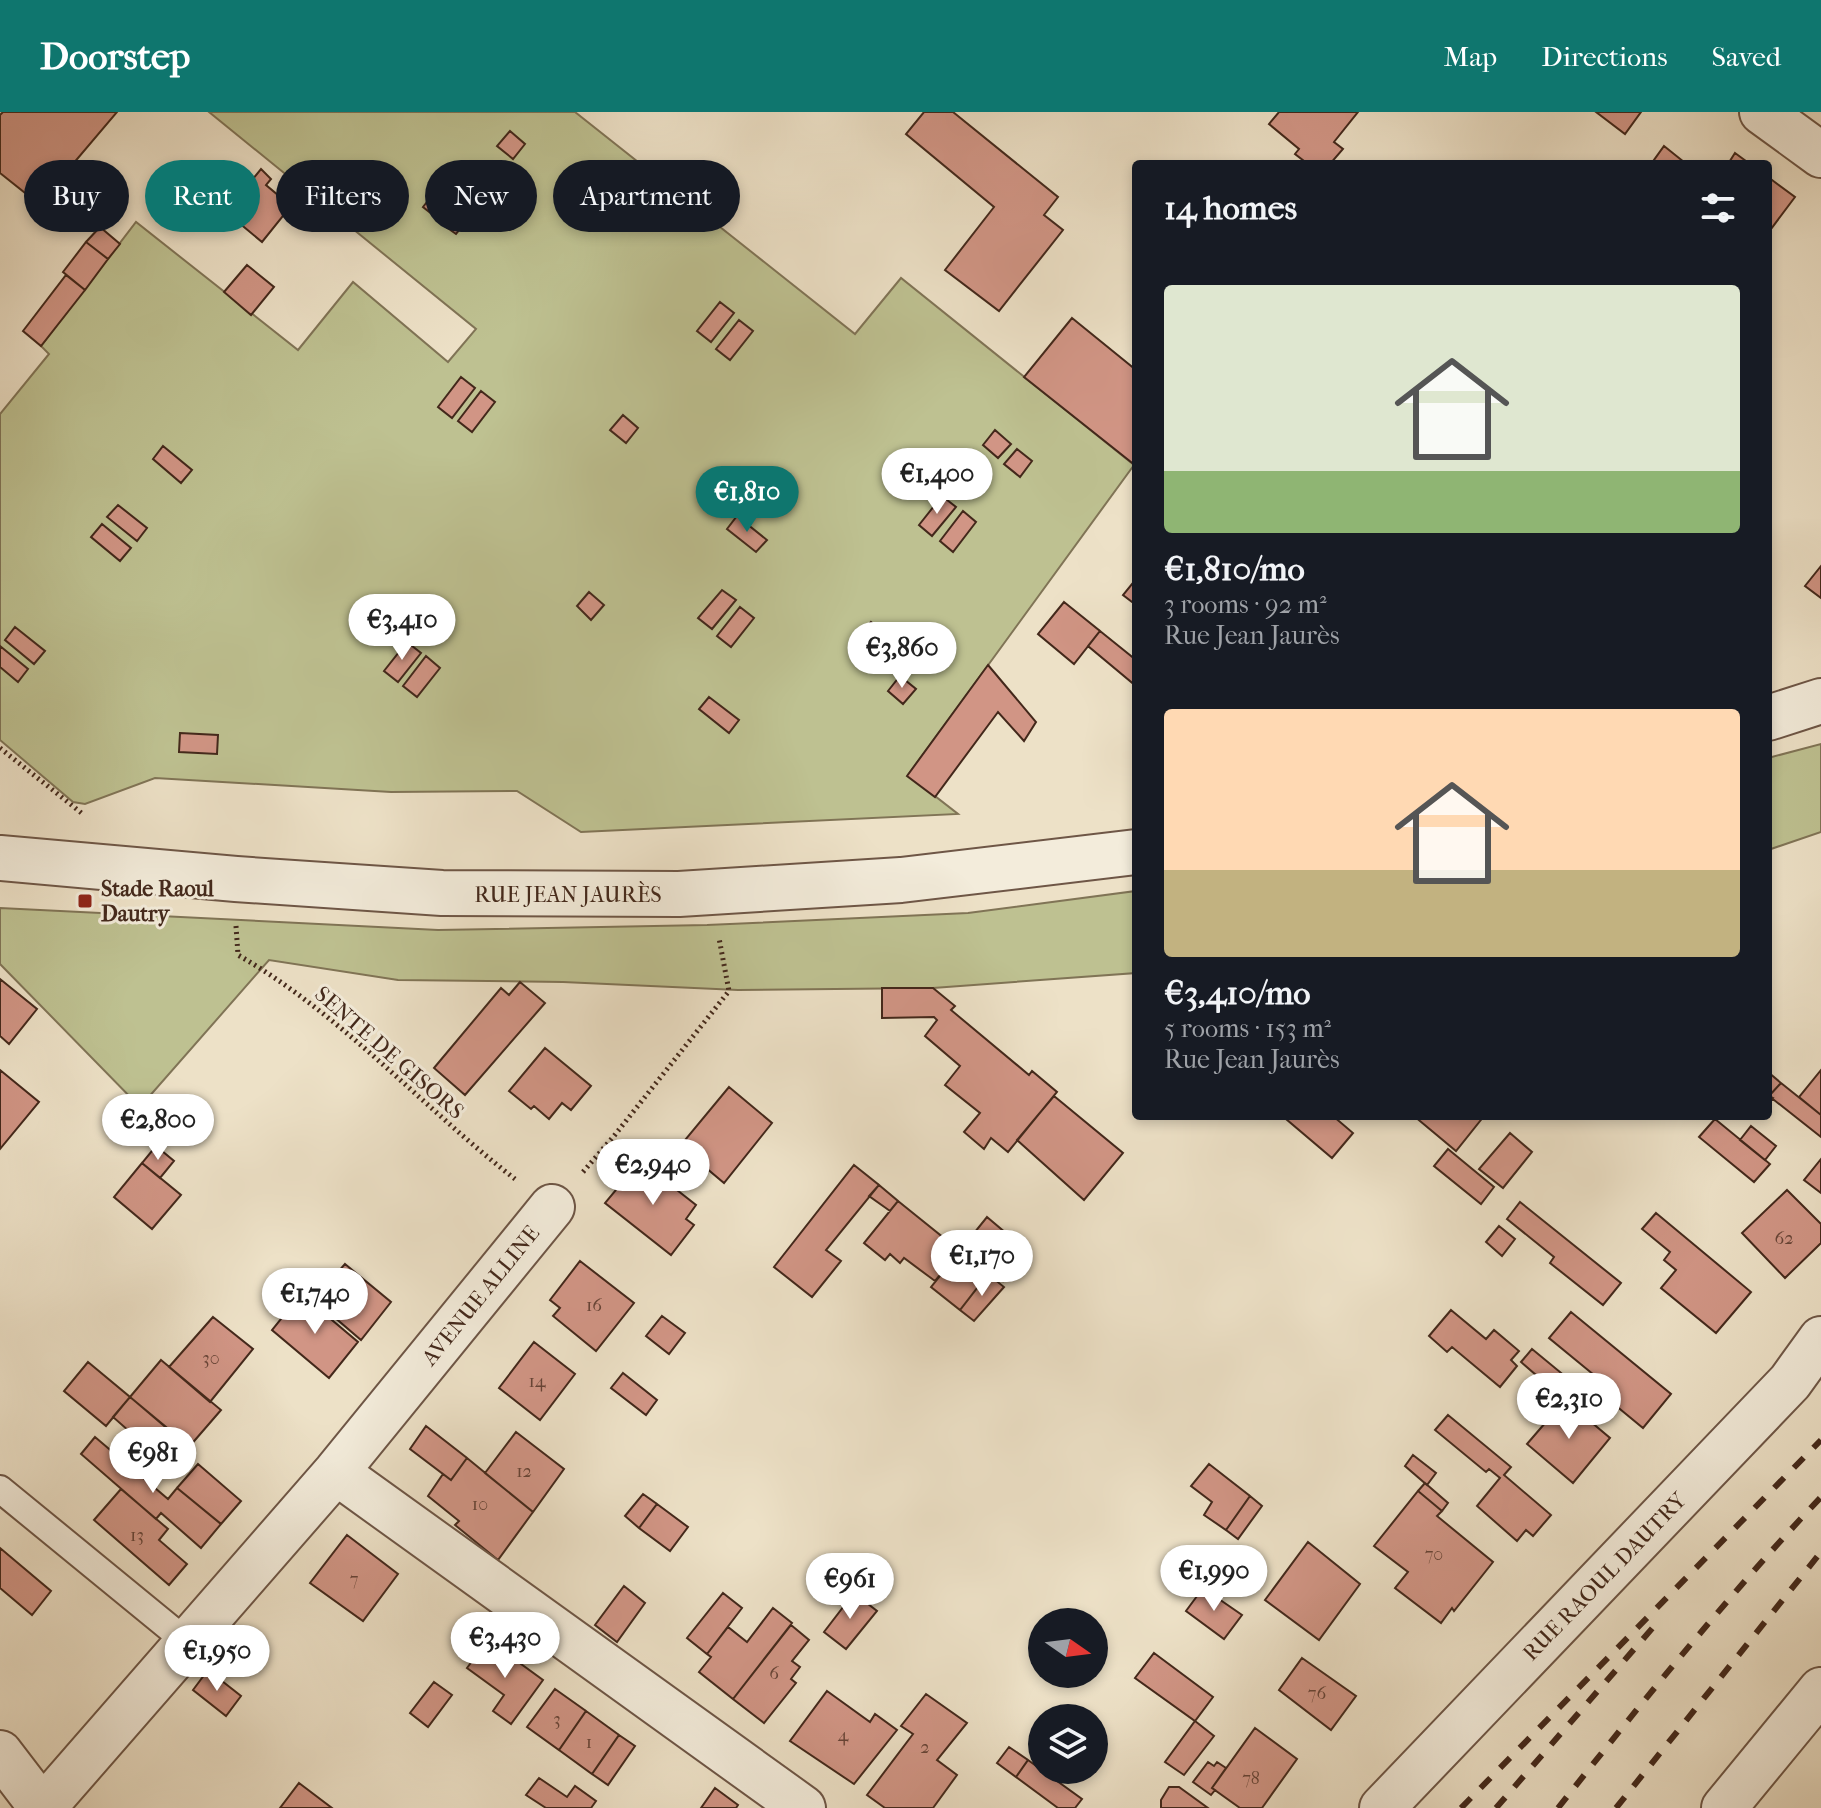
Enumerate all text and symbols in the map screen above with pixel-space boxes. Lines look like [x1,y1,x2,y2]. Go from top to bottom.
text: Doorstep [40,34,190,79]
text: Map [1444,40,1497,73]
text: Directions [1541,40,1668,73]
text: Saved [1712,40,1781,73]
chip: Buy [24,160,129,232]
chip: Rent [145,160,260,232]
chip: Filters [276,160,409,232]
chip: New [425,160,537,232]
chip: Apartment [553,160,740,232]
icon: filters [1696,186,1740,230]
text: 14 homes [1164,188,1297,228]
icon: home [1380,337,1524,481]
pin: €1,400 [872,448,1002,516]
text: €1,400 [900,458,974,489]
pin: €1,810 [682,466,812,534]
text: €1,810 [714,476,780,507]
text: €1,810/mo [1164,549,1305,589]
text: 3 rooms · 92 m² [1164,589,1327,620]
pin: €3,410 [337,594,467,662]
text: €3,410 [366,604,438,635]
text: Rue Jean Jaurès [1164,620,1340,651]
pin: €3,860 [837,622,967,690]
text: €3,860 [866,632,939,663]
icon: home [1380,761,1524,905]
place label: Stade Raoul Dautry [101,876,215,927]
street label: RUE JEAN JAURÈS [474,881,662,908]
marker: Stade Raoul Dautry [76,892,94,910]
text: €3,410/mo [1164,973,1311,1013]
street label: SENTE DE GISORS [309,981,469,1125]
text: 5 rooms · 153 m² [1164,1013,1331,1044]
text: Rue Jean Jaurès [1164,1044,1340,1075]
pin: €2,800 [93,1094,223,1162]
text: €2,800 [120,1104,196,1135]
pin: €2,940 [588,1139,718,1207]
text: €2,940 [615,1149,691,1180]
street label: AVENUE ALLINE [416,1221,545,1371]
house number: 62 [1774,1228,1794,1249]
pin: €1,170 [917,1230,1047,1298]
text: €1,170 [949,1240,1015,1271]
pin: €1,740 [250,1268,380,1336]
text: €1,740 [280,1278,350,1309]
house number: 16 [586,1295,602,1316]
house number: 30 [202,1348,220,1369]
house number: 14 [528,1371,546,1392]
pin: €2,310 [1504,1373,1634,1441]
text: €2,310 [1535,1383,1603,1414]
pin: €981 [106,1427,200,1495]
text: €981 [127,1437,179,1468]
house number: 12 [516,1461,532,1482]
street label: RUE RAOUL DAUTRY [1518,1486,1692,1666]
house number: 10 [472,1494,488,1515]
house number: 13 [130,1525,144,1546]
house number: 70 [1425,1544,1443,1565]
pin: €1,990 [1149,1545,1279,1613]
pin: €961 [803,1553,897,1621]
text: €1,990 [1178,1555,1250,1586]
text: €961 [824,1563,876,1594]
house number: 7 [350,1569,359,1590]
north arrow [1028,1608,1108,1688]
map controls [1028,1608,1108,1784]
pin: €3,430 [440,1612,570,1680]
text: €3,430 [469,1622,541,1653]
pin: €1,950 [152,1625,282,1693]
text: €1,950 [183,1635,251,1666]
house number: 6 [769,1663,779,1684]
house number: 76 [1308,1683,1326,1704]
button: layers [1028,1704,1108,1784]
house number: 3 [553,1709,561,1730]
house number: 4 [838,1725,849,1746]
house number: 1 [586,1732,592,1753]
house number: 2 [920,1737,930,1758]
house number: 78 [1242,1768,1260,1789]

